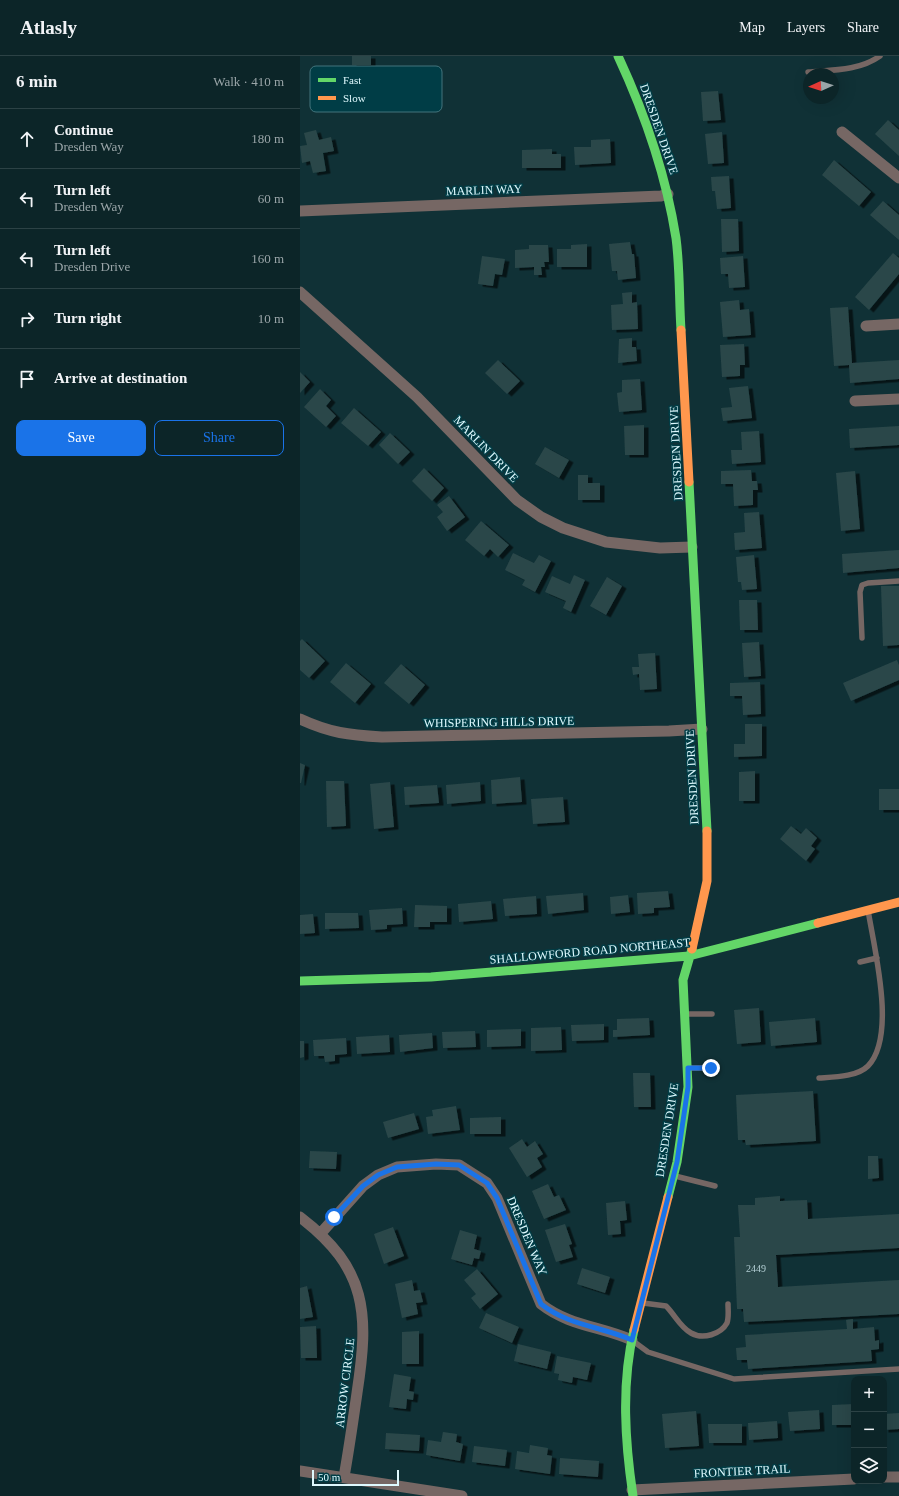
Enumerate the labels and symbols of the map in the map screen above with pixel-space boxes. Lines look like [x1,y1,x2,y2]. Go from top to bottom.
legend [310,66,442,112]
north arrow [803,68,839,104]
text: Fast [343,74,361,86]
street label: DRESDEN DRIVE [637,82,681,176]
text: Slow [343,92,366,104]
street label: MARLIN WAY [446,182,523,198]
street label: DRESDEN DRIVE [667,405,685,501]
street label: MARLIN DRIVE [451,413,521,485]
street label: WHISPERING HILLS DRIVE [424,714,574,730]
street label: DRESDEN DRIVE [683,729,701,825]
street label: SHALLOWFORD ROAD NORTHEAST [489,935,692,967]
route end [702,1059,720,1077]
street label: DRESDEN DRIVE [653,1082,681,1178]
street label: DRESDEN WAY [504,1194,550,1278]
route start [325,1208,343,1226]
house number: 2449 [746,1263,766,1274]
street label: ARROW CIRCLE [333,1337,357,1429]
street label: FRONTIER TRAIL [693,1461,791,1481]
scale bar [312,1468,399,1487]

